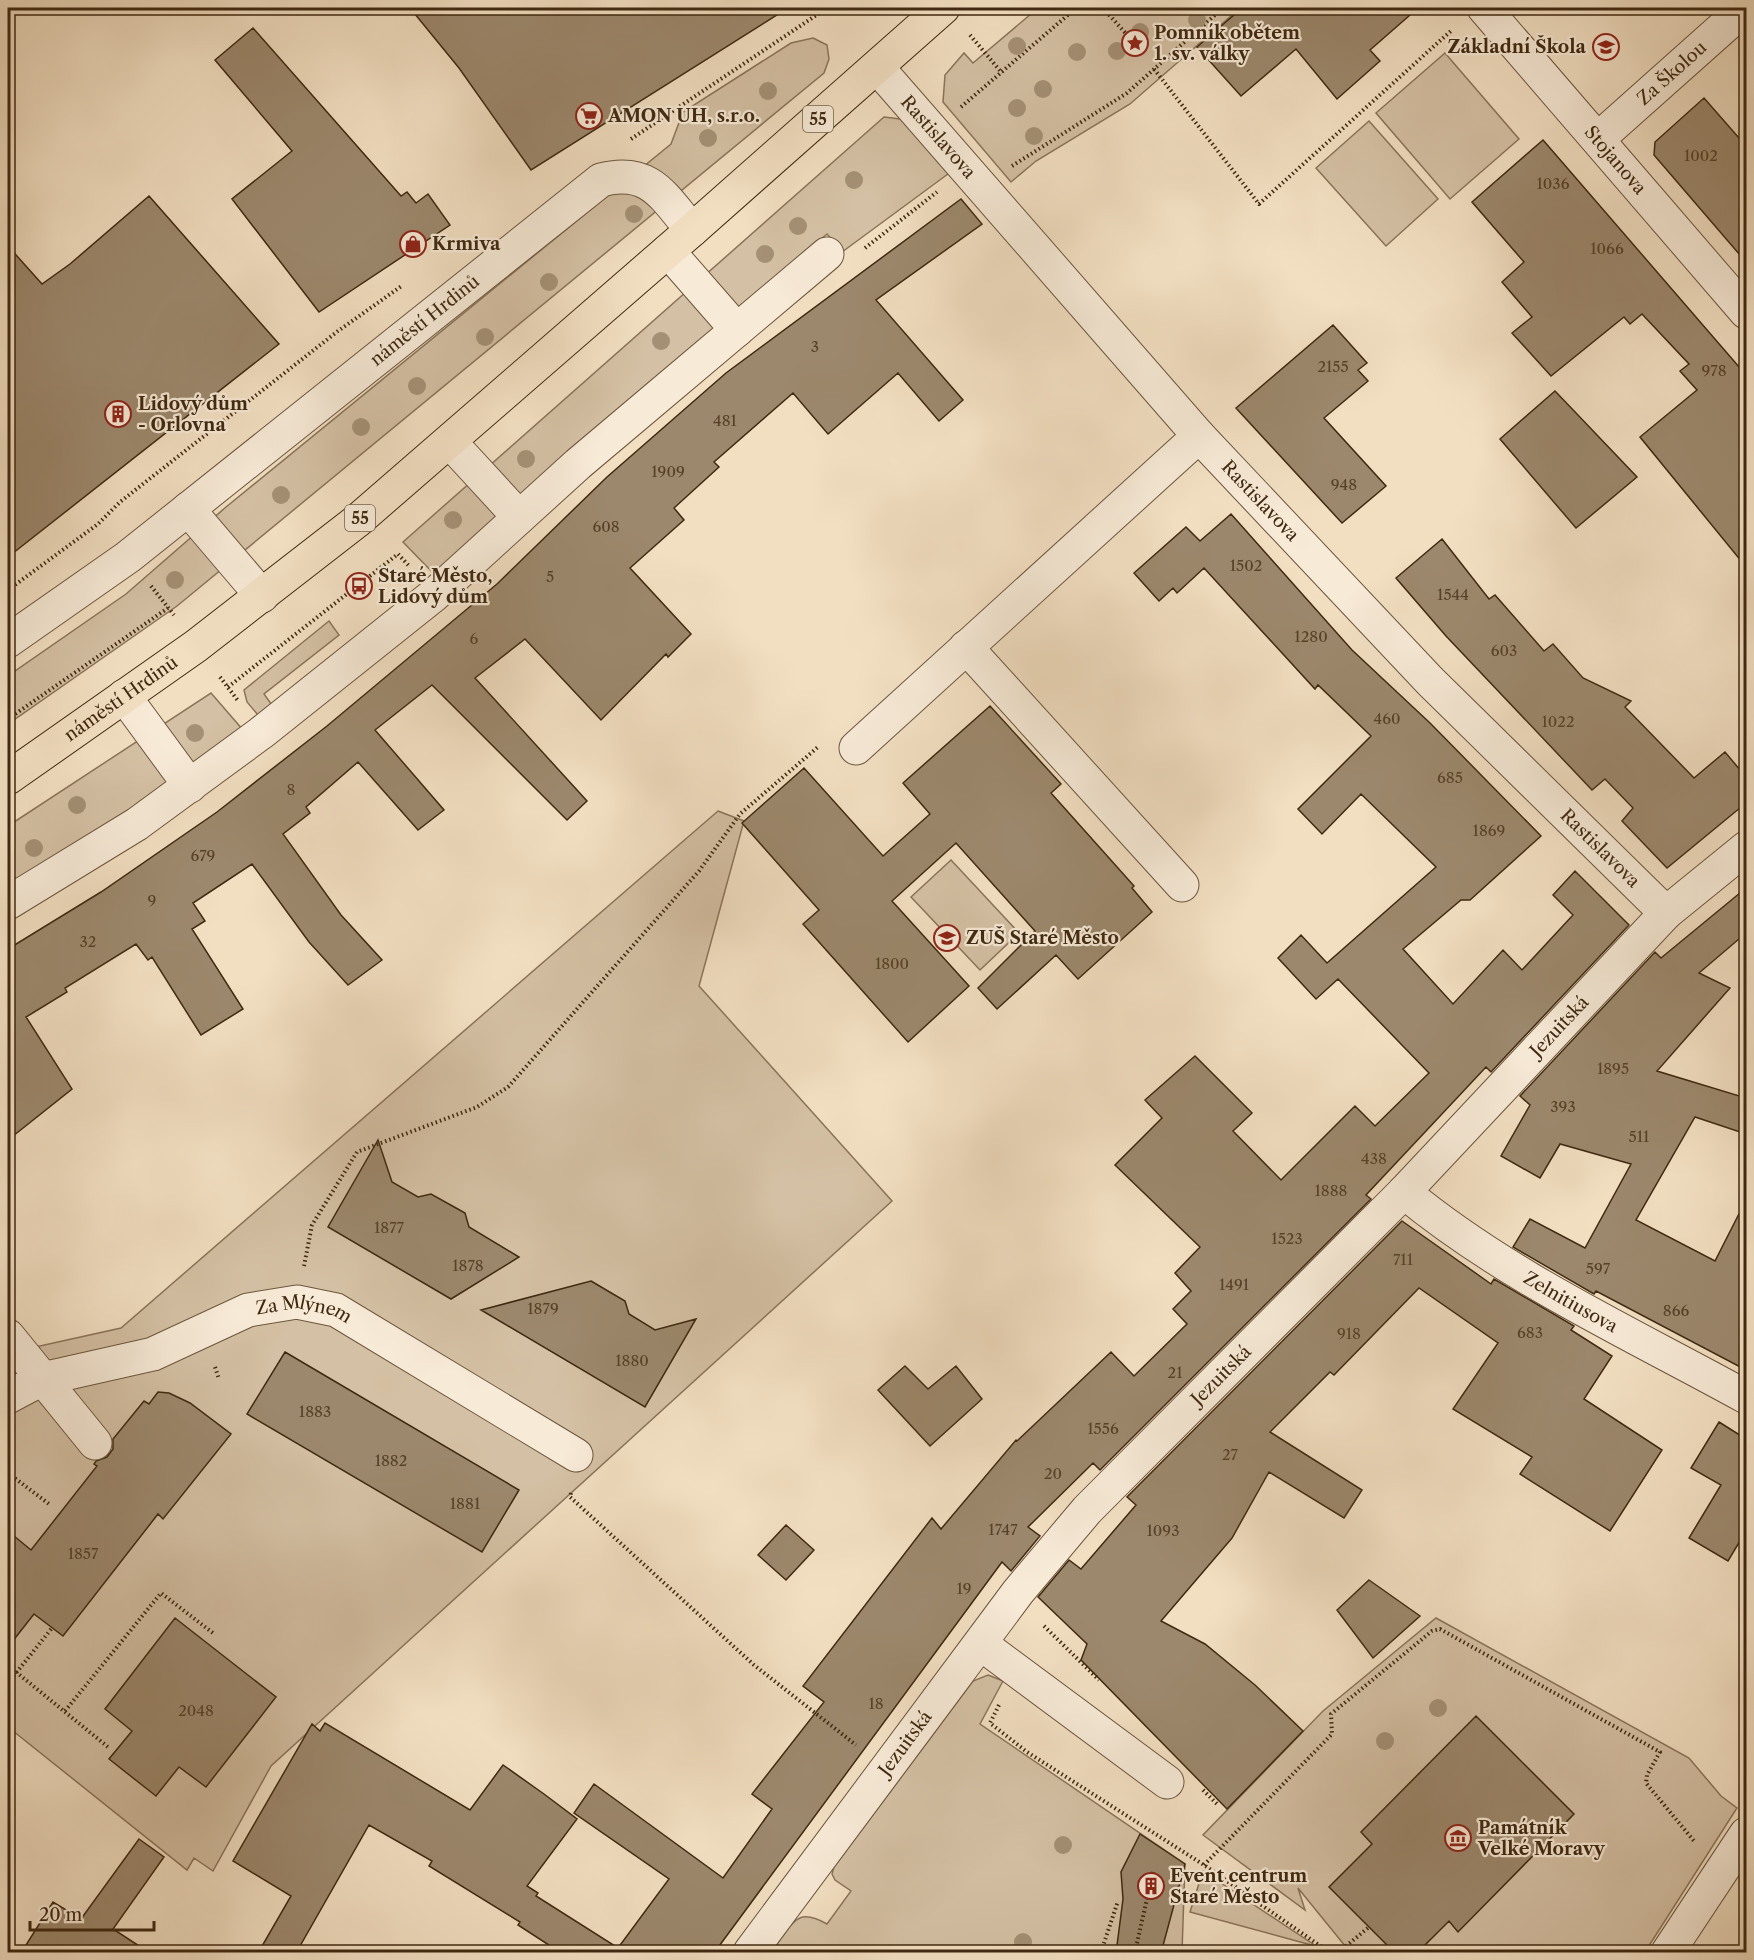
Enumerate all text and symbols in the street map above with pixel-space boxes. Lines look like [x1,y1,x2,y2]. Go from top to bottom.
place label: Pomník obětem 1. sv. války [1154,22,1300,65]
place icon: Pomník obětem 1. sv. války [1120,28,1150,58]
school or university icon: Základní Škola [1591,32,1621,62]
place label: Základní Škola [1448,34,1587,58]
street label: Za Školou [1633,37,1711,110]
street label: Rastislavova [896,91,981,183]
supermarket icon: AMON UH, s.r.o. [574,101,604,131]
place label: AMON UH, s.r.o. [607,105,760,127]
road number: 55 [803,106,833,132]
street label: Stojanova [1580,121,1651,199]
house number: 1002 [1684,146,1718,165]
house number: 1036 [1537,174,1570,193]
shop icon: Krmiva [398,229,428,259]
place label: Krmiva [432,233,501,255]
house number: 1066 [1590,239,1624,258]
street label: náměstí Hrdinů [366,270,484,371]
house number: 3 [811,337,819,356]
house number: 2155 [1317,357,1349,376]
house number: 978 [1701,361,1727,380]
place label: Lidový dům - Orlovna [138,393,248,436]
building icon: Lidový dům - Orlovna [103,399,133,429]
house number: 481 [713,411,738,430]
street label: Rastislavova [1217,456,1304,546]
house number: 1909 [651,462,685,481]
house number: 948 [1331,475,1357,494]
road number: 55 [345,505,375,531]
house number: 608 [592,517,620,536]
house number: 1502 [1230,556,1262,575]
place label: Staré Město, Lidový dům [378,565,492,608]
house number: 5 [546,567,554,586]
bus stop icon: Staré Město, Lidový dům [344,571,374,601]
house number: 1544 [1437,585,1469,604]
house number: 1280 [1294,627,1328,646]
house number: 6 [470,629,479,648]
house number: 603 [1491,641,1517,660]
street label: náměstí Hrdinů [60,651,182,746]
house number: 460 [1374,709,1400,728]
house number: 1022 [1541,712,1575,731]
house number: 685 [1437,768,1463,787]
house number: 8 [287,780,296,799]
street label: Rastislavova [1556,804,1645,893]
house number: 1869 [1473,821,1505,840]
house number: 679 [191,846,215,865]
house number: 9 [148,891,156,910]
school or university icon: ZUŠ Staré Město [932,923,962,953]
place label: ZUŠ Staré Město [966,925,1119,949]
house number: 32 [80,932,96,951]
house number: 1800 [875,954,909,973]
street label: Jezuitská [1523,991,1594,1064]
house number: 1895 [1597,1059,1629,1078]
house number: 393 [1550,1097,1576,1116]
house number: 511 [1629,1127,1650,1146]
house number: 438 [1361,1149,1387,1168]
house number: 1888 [1315,1181,1348,1200]
house number: 1877 [374,1218,405,1237]
house number: 1523 [1271,1229,1303,1248]
house number: 711 [1393,1250,1414,1269]
house number: 1878 [452,1256,484,1275]
house number: 597 [1586,1259,1611,1278]
street label: Zelnitiusova [1520,1267,1622,1338]
house number: 1491 [1219,1275,1250,1294]
street label: Za Mlýnem [254,1291,356,1328]
house number: 1879 [527,1299,559,1318]
house number: 866 [1663,1301,1689,1320]
house number: 683 [1517,1323,1543,1342]
house number: 918 [1337,1324,1361,1343]
street label: Jezuitská [1184,1340,1256,1412]
house number: 1880 [615,1351,649,1370]
house number: 21 [1168,1363,1183,1382]
house number: 1883 [299,1402,331,1421]
house number: 1556 [1087,1419,1119,1438]
house number: 27 [1222,1445,1239,1464]
house number: 1882 [375,1451,407,1470]
house number: 20 [1044,1464,1062,1483]
house number: 1881 [450,1494,481,1513]
house number: 1747 [988,1520,1018,1539]
house number: 1093 [1147,1521,1179,1540]
house number: 1857 [68,1544,99,1563]
house number: 19 [956,1579,972,1598]
house number: 18 [868,1694,884,1713]
house number: 2048 [178,1701,214,1720]
street label: Jezuitská [872,1706,937,1783]
place label: Památník Velké Moravy [1477,1817,1606,1860]
museum icon: Památník Velké Moravy [1443,1823,1473,1853]
place label: Event centrum Staré Město [1170,1865,1307,1908]
building icon: Event centrum Staré Město [1136,1871,1166,1901]
scale bar [30,1894,154,1932]
text: 20 m [39,1904,83,1926]

